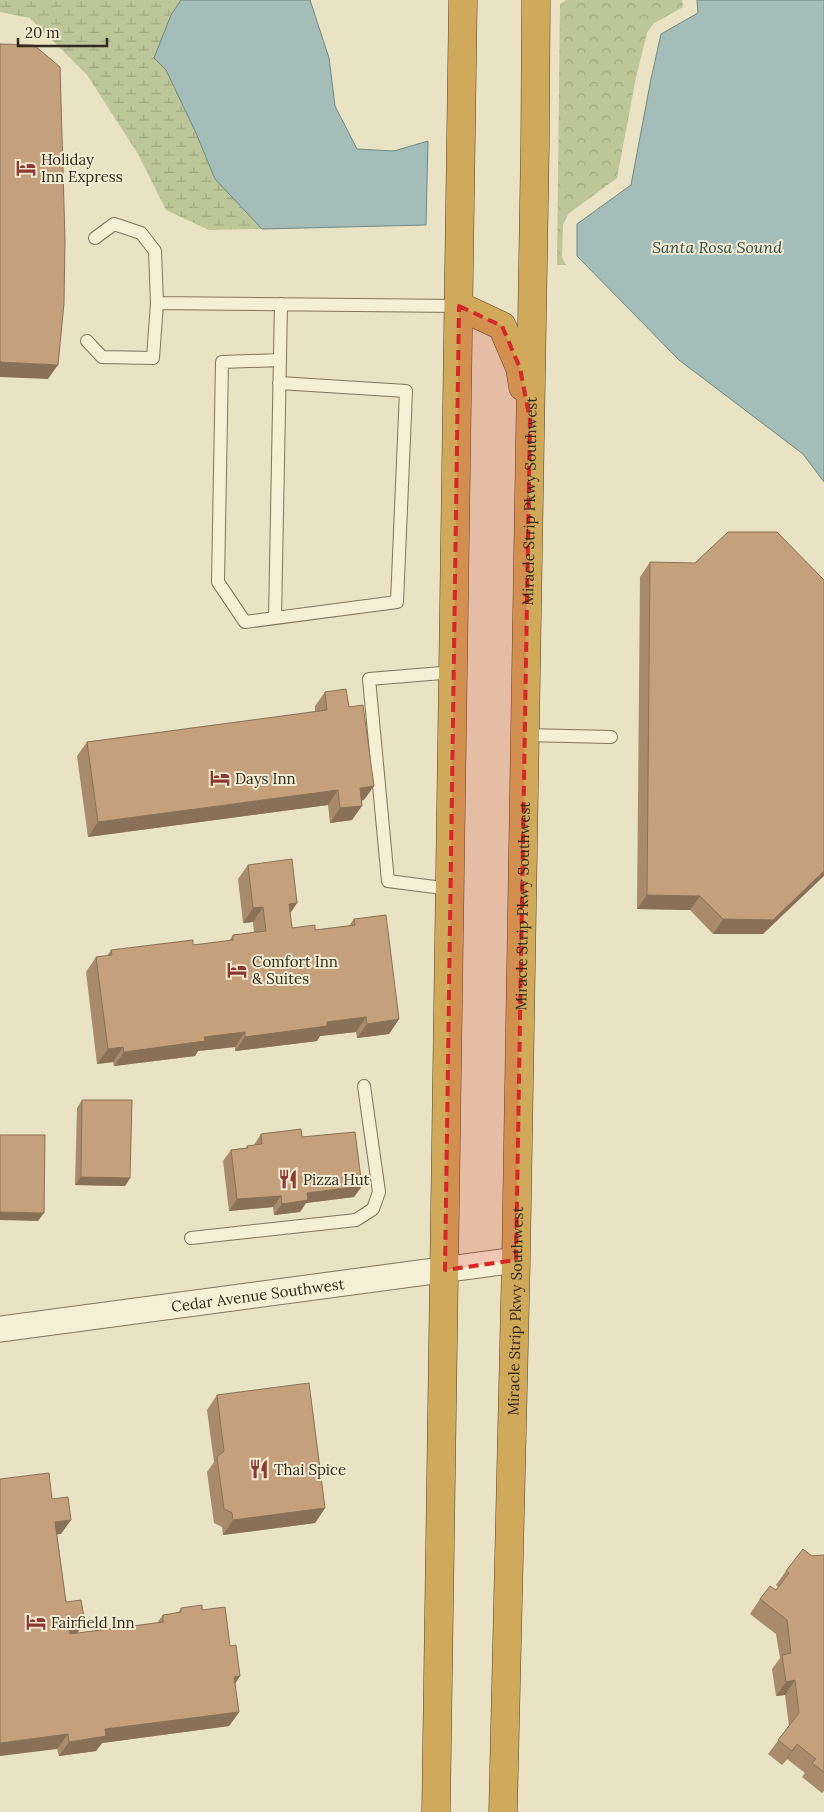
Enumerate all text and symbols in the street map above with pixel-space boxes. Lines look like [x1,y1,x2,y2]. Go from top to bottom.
scale bar [18,15,106,47]
text: 20 m [25,23,60,42]
place label: Holiday Inn Express [41,150,123,186]
hotel icon: Holiday Inn Express [15,157,37,179]
water label: Santa Rosa Sound [652,237,782,257]
street label: Miracle Strip Pkwy Southwest [518,396,540,606]
hotel icon: Days Inn [209,767,231,789]
place label: Days Inn [235,769,296,788]
street label: Miracle Strip Pkwy Southwest [511,801,533,1011]
place label: Comfort Inn & Suites [252,952,338,988]
hotel icon: Comfort Inn & Suites [226,959,248,981]
restaurant icon: Pizza Hut [277,1168,299,1190]
place label: Pizza Hut [303,1170,370,1189]
street label: Miracle Strip Pkwy Southwest [503,1206,526,1416]
street label: Cedar Avenue Southwest [170,1274,346,1316]
restaurant icon: Thai Spice [248,1458,270,1480]
place label: Thai Spice [274,1460,346,1479]
hotel icon: Fairfield Inn [25,1611,47,1633]
place label: Fairfield Inn [51,1613,135,1632]

